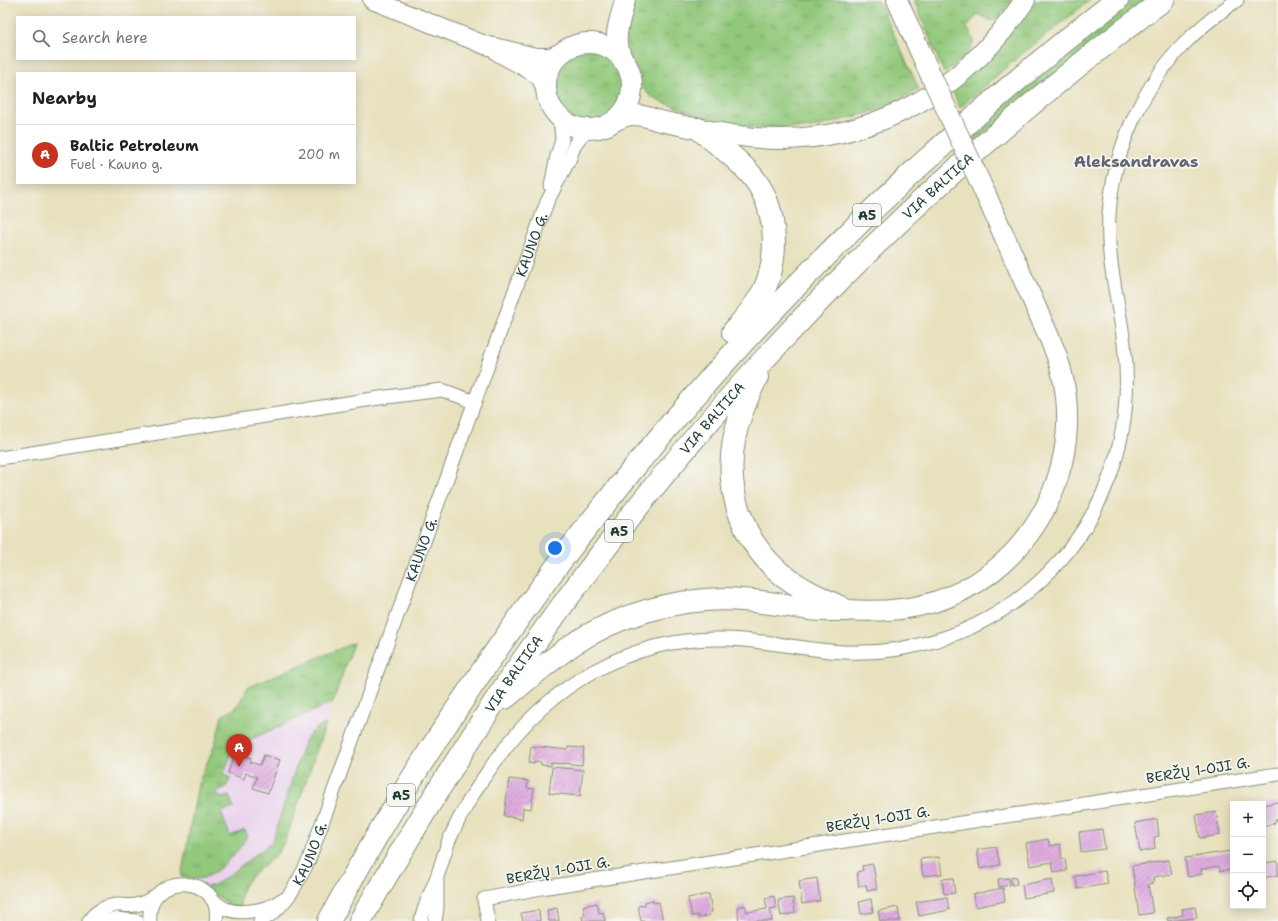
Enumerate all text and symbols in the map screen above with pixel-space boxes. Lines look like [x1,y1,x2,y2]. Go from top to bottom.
search box [16,16,356,60]
icon: search [30,27,52,49]
text: Search here [62,28,148,48]
text: Nearby [32,87,97,109]
text: Baltic Petroleum [70,136,199,156]
text: A [40,146,50,163]
text: 200 m [298,146,340,163]
street label: VIA BALTICA [899,149,977,223]
district label: Aleksandravas [1074,151,1198,172]
text: Fuel · Kauno g. [70,156,163,173]
road number: A5 [853,204,881,226]
street label: KAUNO G. [512,210,551,279]
street label: VIA BALTICA [676,378,749,458]
street label: KAUNO G. [401,515,441,584]
road number: A5 [605,520,633,542]
your location [545,538,565,558]
street label: VIA BALTICA [481,632,547,716]
pin: A [226,734,252,767]
street label: BERŽŲ 1-OJI G. [1145,753,1251,787]
road number: A5 [387,784,415,806]
map controls [1230,801,1266,909]
button: + [1230,801,1266,837]
street label: BERŽŲ 1-OJI G. [825,802,931,836]
street label: KAUNO G. [288,819,331,889]
button: − [1230,837,1266,873]
street label: BERŽŲ 1-OJI G. [505,852,611,888]
button: locate [1230,873,1266,909]

